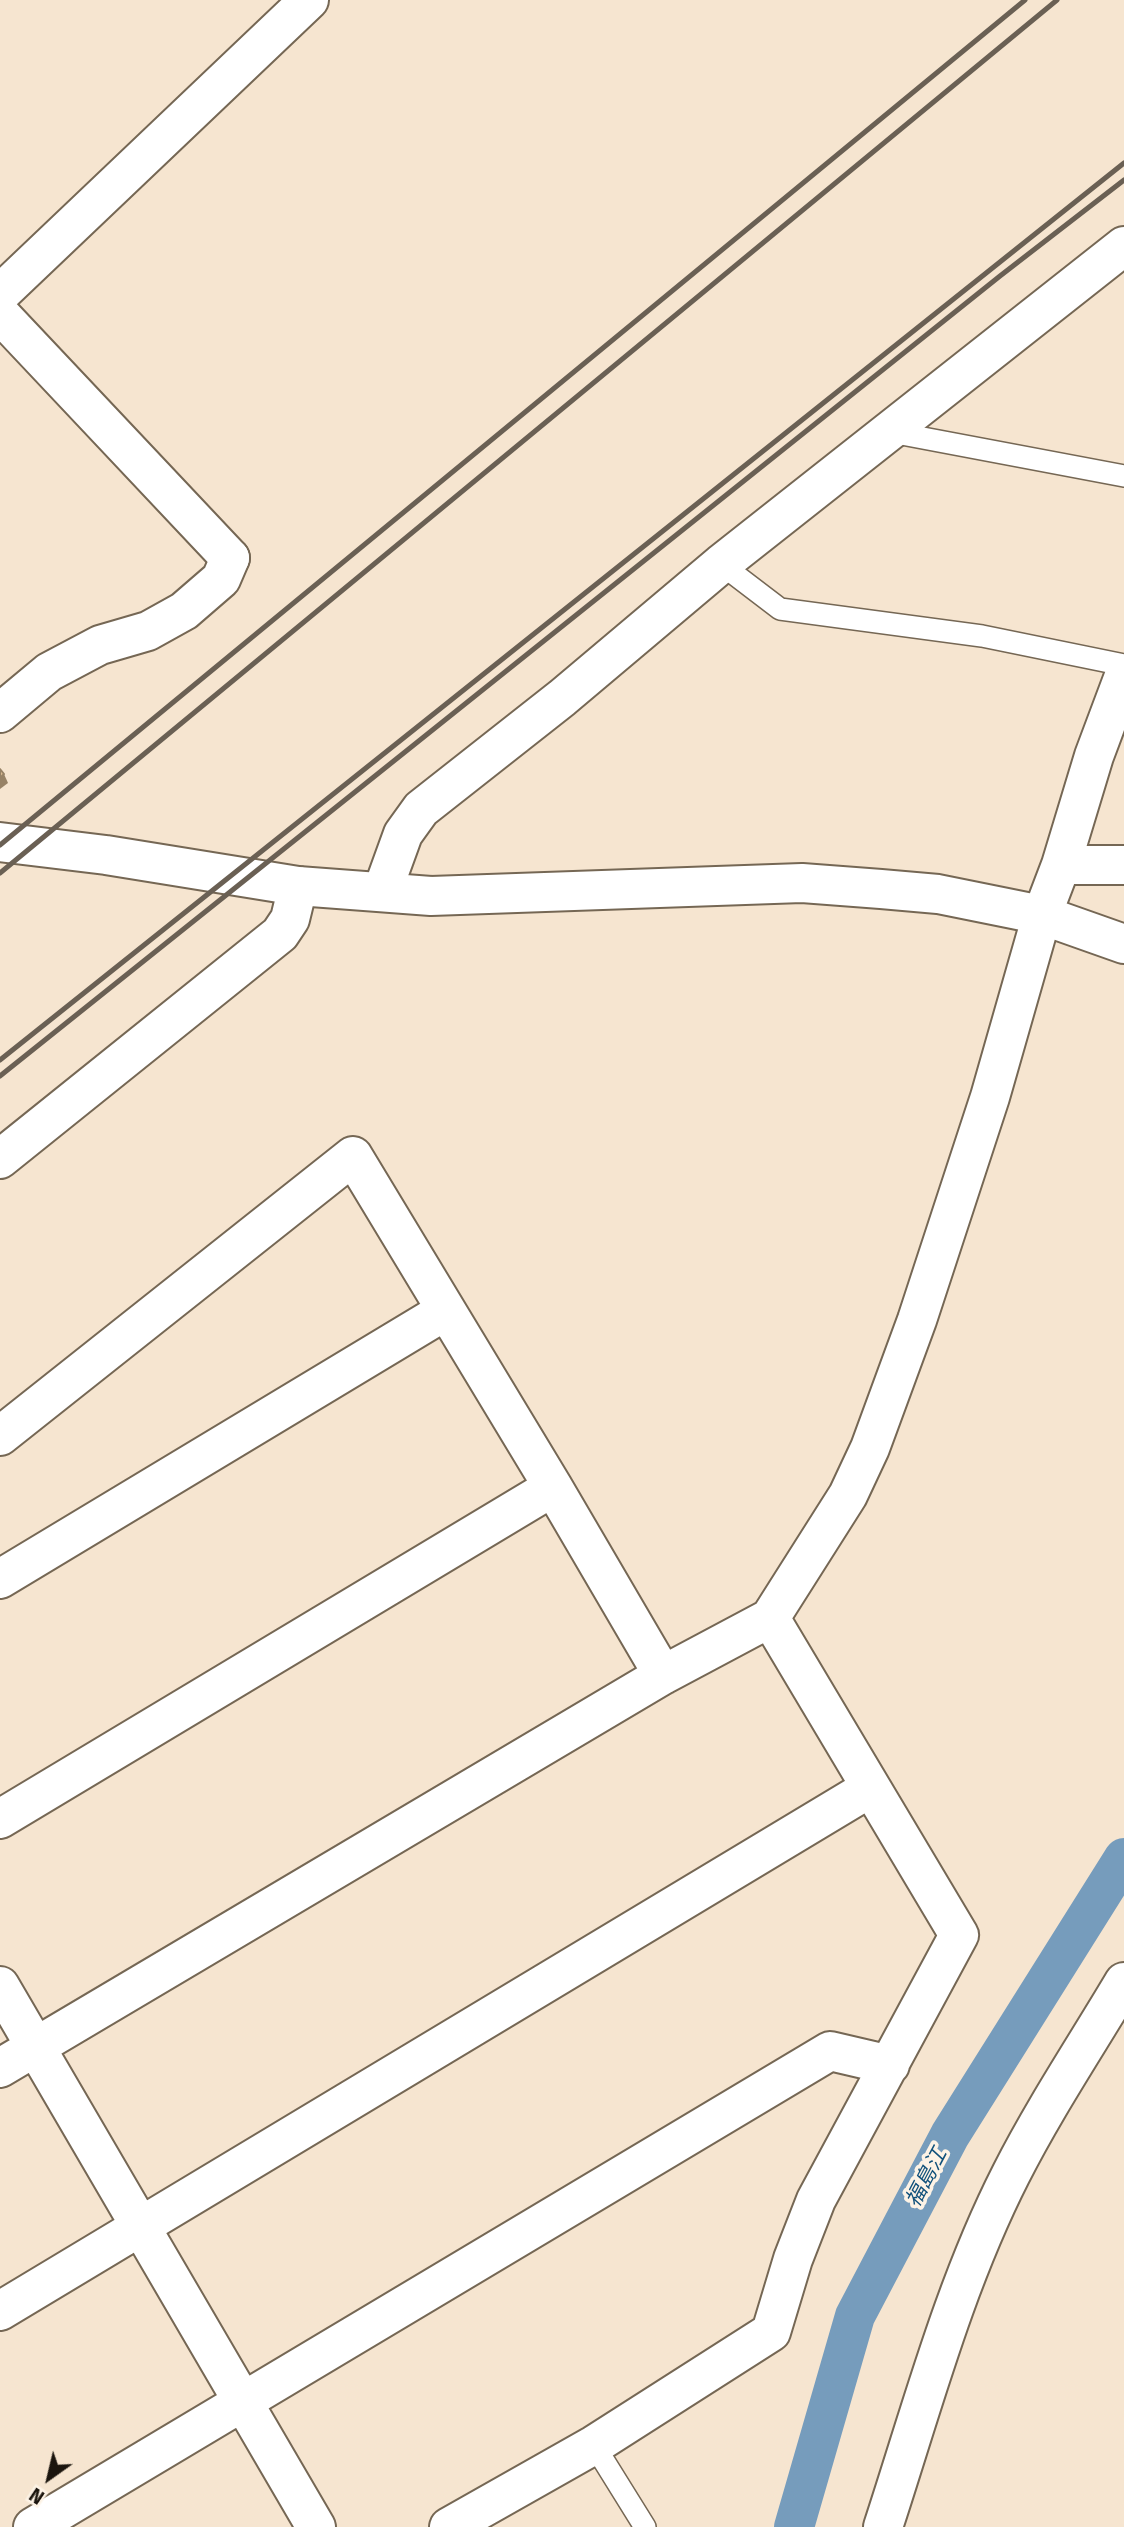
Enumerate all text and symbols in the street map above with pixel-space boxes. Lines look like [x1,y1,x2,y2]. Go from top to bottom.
water label: 福島江 [901,2144,953,2212]
north arrow [14,2443,84,2513]
text: N [25,2483,49,2509]

